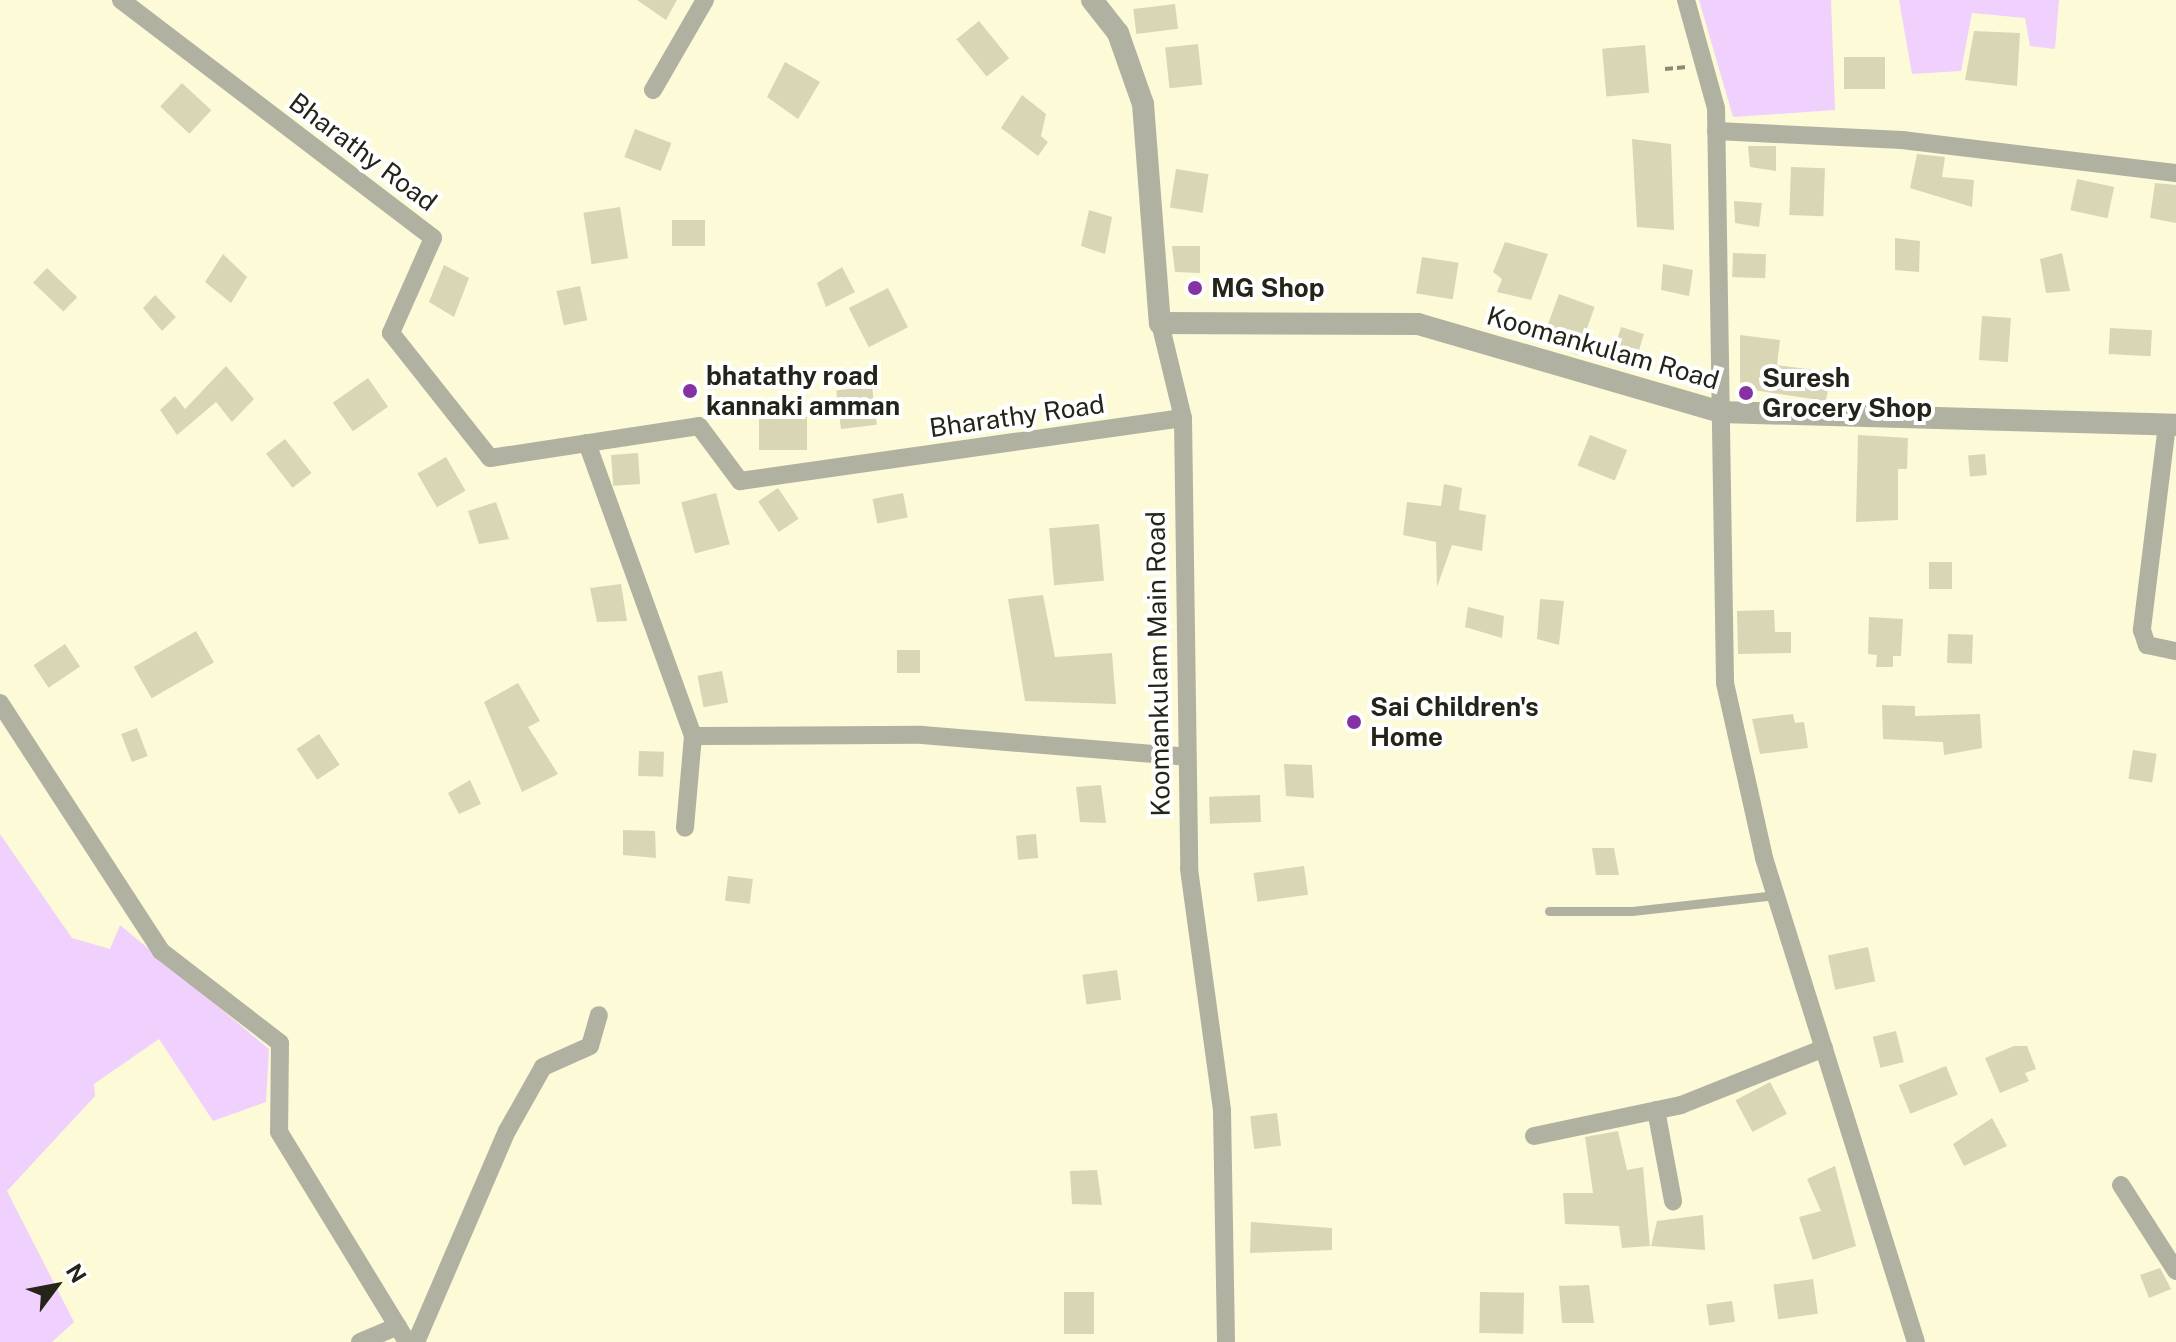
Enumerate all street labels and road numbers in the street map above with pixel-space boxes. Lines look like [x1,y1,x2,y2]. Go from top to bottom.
street label: Bharathy Road [283,86,443,218]
street label: Koomankulam Road [1483,300,1723,396]
street label: Bharathy Road [927,388,1107,444]
street label: Koomankulam Main Road [1140,511,1176,817]

